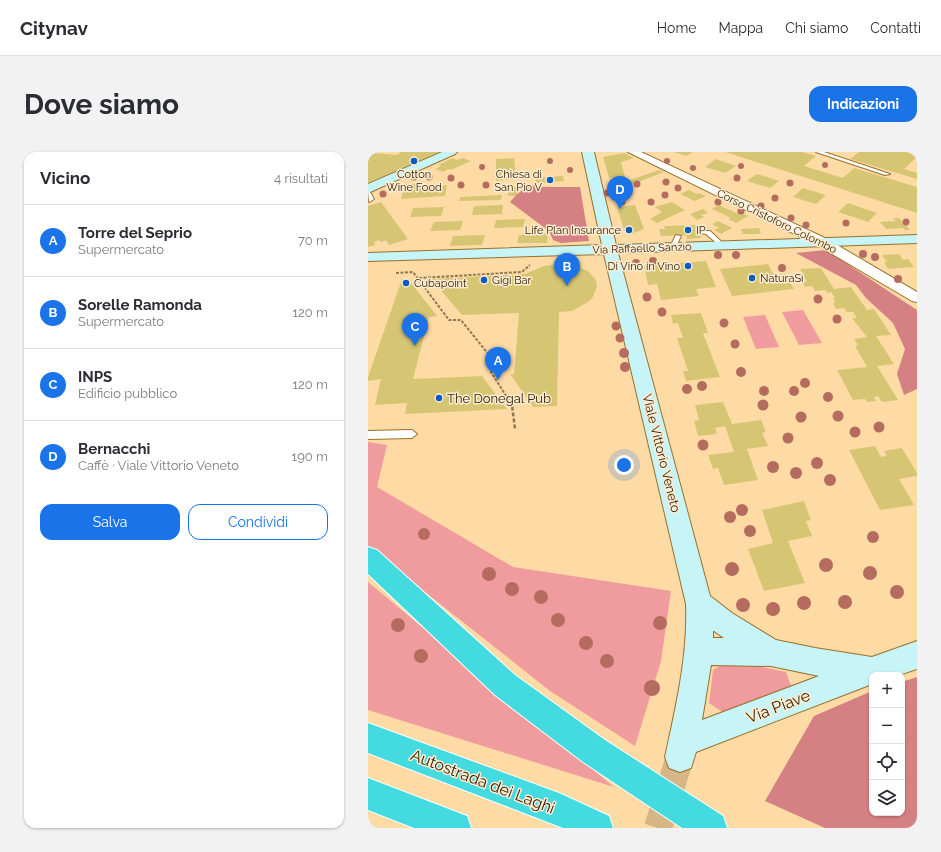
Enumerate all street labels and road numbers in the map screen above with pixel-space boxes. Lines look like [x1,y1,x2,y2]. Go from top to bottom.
street label: Corso Cristoforo Colombo [715,187,839,256]
street label: Via Raffaello Sanzio [592,240,692,257]
street label: Viale Vittorio Veneto [640,392,684,514]
street label: Via Piave [744,686,813,727]
street label: Autostrada dei Laghi [408,745,557,818]

